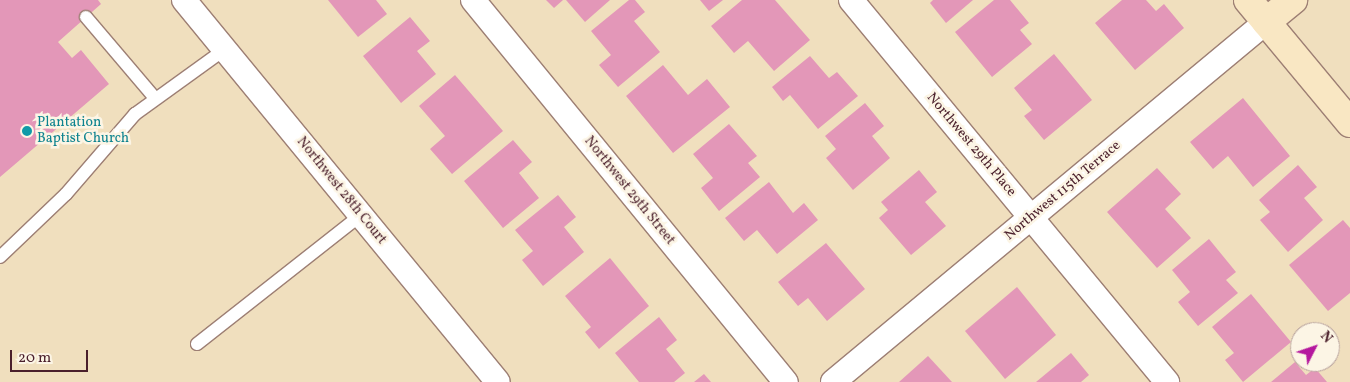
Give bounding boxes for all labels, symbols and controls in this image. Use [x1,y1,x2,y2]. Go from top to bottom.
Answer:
street label: Northwest 29th Place [923,90,1019,200]
place label: Plantation Baptist Church [37,115,129,148]
marker: Plantation Baptist Church [21,125,33,137]
street label: Northwest 29th Street [580,133,678,249]
street label: Northwest 28th Court [292,134,390,248]
street label: Northwest 115th Terrace [1001,137,1125,245]
north arrow [1290,322,1340,372]
text: N [1315,327,1336,348]
scale bar [12,340,90,372]
text: 20 m [18,348,51,369]

